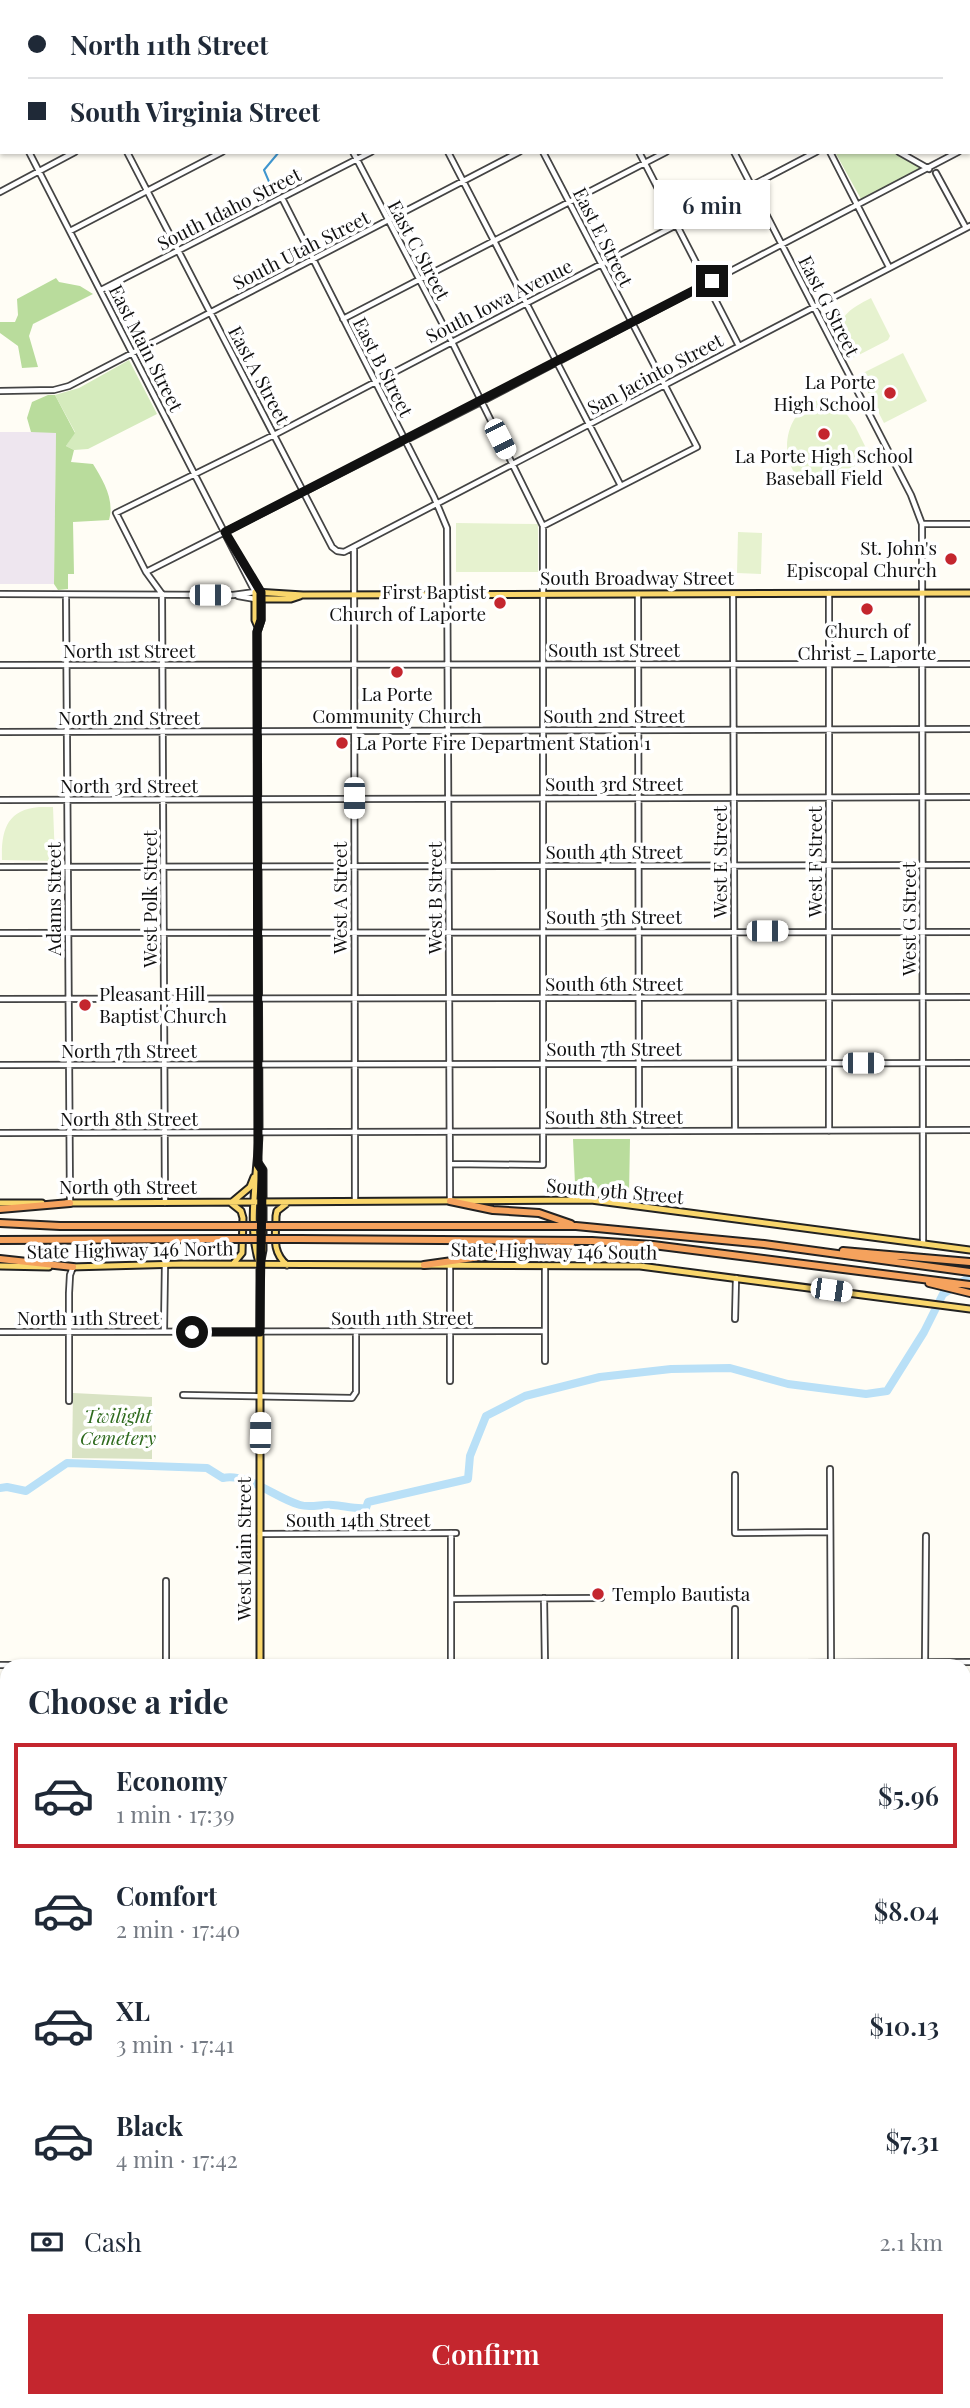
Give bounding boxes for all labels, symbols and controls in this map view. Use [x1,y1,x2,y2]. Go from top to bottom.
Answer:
text: North 11th Street [70,27,269,62]
text: South Virginia Street [70,94,320,129]
street label: South Idaho Street [152,160,305,256]
callout: 6 min [654,180,770,229]
street label: East E Street [568,183,640,291]
text: 6 min [682,189,742,220]
street label: East C Street [383,195,457,304]
street label: South Utah Street [228,203,374,295]
street label: East G Street [793,251,867,361]
street label: South Iowa Avenue [421,252,576,348]
route end [696,265,728,297]
street label: East Main Street [104,280,190,416]
street label: East B Street [348,312,420,421]
street label: East A Street [223,321,297,428]
street label: San Jacinto Street [582,326,727,420]
place label: La Porte High School [773,368,877,416]
marker: La Porte High School [882,385,898,401]
car [482,416,519,462]
marker: La Porte High School Baseball Field [816,426,832,442]
place label: La Porte High School Baseball Field [735,442,914,490]
place label: St. John's Episcopal Church [786,534,937,582]
marker: St. John's Episcopal Church [943,551,959,567]
street label: South Broadway Street [540,564,734,590]
place label: First Baptist Church of Laporte [329,578,486,626]
car [190,585,232,606]
marker: First Baptist Church of Laporte [492,595,508,611]
marker: Church of Christ - Laporte [859,601,875,617]
place label: Church of Christ - Laporte [798,617,937,665]
street label: South 1st Street [548,636,680,662]
street label: North 1st Street [63,637,195,663]
marker: La Porte Community Church [389,664,405,680]
place label: La Porte Community Church [312,680,482,728]
street label: South 2nd Street [543,702,685,728]
street label: North 2nd Street [58,704,200,730]
place label: La Porte Fire Department Station 1 [356,729,651,755]
marker: La Porte Fire Department Station 1 [334,735,350,751]
street label: South 3rd Street [545,770,683,796]
street label: North 3rd Street [60,772,198,798]
car [344,777,365,819]
street label: West E Street [706,806,732,919]
street label: West F Street [801,806,827,919]
street label: West Polk Street [136,830,162,969]
street label: South 4th Street [546,838,683,864]
street label: West B Street [421,841,447,955]
street label: Adams Street [40,842,66,957]
street label: West A Street [326,842,352,955]
street label: West G Street [895,862,921,977]
street label: South 5th Street [546,903,682,929]
car [747,921,789,942]
street label: South 6th Street [545,970,683,996]
place label: Pleasant Hill Baptist Church [99,980,227,1028]
marker: Pleasant Hill Baptist Church [77,997,93,1013]
street label: South 7th Street [546,1035,682,1061]
street label: North 7th Street [61,1037,197,1063]
car [843,1053,885,1074]
street label: South 8th Street [545,1103,683,1129]
street label: North 8th Street [60,1105,198,1131]
street label: South 9th Street [545,1171,685,1209]
street label: North 9th Street [59,1173,197,1199]
street label: State Highway 146 North [26,1234,234,1264]
street label: State Highway 146 South [450,1235,658,1265]
car [809,1277,854,1303]
street label: North 11th Street [17,1304,159,1330]
street label: South 11th Street [331,1304,473,1330]
route start [176,1316,208,1348]
park label: Twilight Cemetery [80,1402,156,1450]
car [250,1412,271,1454]
street label: West Main Street [230,1477,256,1622]
street label: South 14th Street [286,1506,430,1532]
place label: Templo Bautista [612,1580,751,1606]
marker: Templo Bautista [590,1586,606,1602]
text: Choose a ride [28,1679,229,1722]
text: Economy [116,1763,227,1798]
icon: car [32,1764,95,1827]
text: $5.96 [878,1778,939,1813]
text: 1 min · 17:39 [116,1798,235,1829]
text: Comfort [116,1878,217,1913]
icon: car [32,1879,95,1942]
text: $8.04 [874,1893,939,1928]
text: 2 min · 17:40 [116,1913,240,1944]
text: XL [116,1993,150,2028]
icon: car [32,1994,95,2057]
text: $10.13 [869,2008,939,2043]
text: 3 min · 17:41 [116,2028,234,2059]
text: Black [116,2108,183,2143]
icon: car [32,2109,95,2172]
text: $7.31 [886,2123,939,2158]
text: 4 min · 17:42 [116,2143,238,2174]
icon: cash [28,2223,66,2261]
text: Cash [84,2224,142,2259]
text: 2.1 km [880,2226,943,2257]
button: Confirm [28,2314,943,2394]

